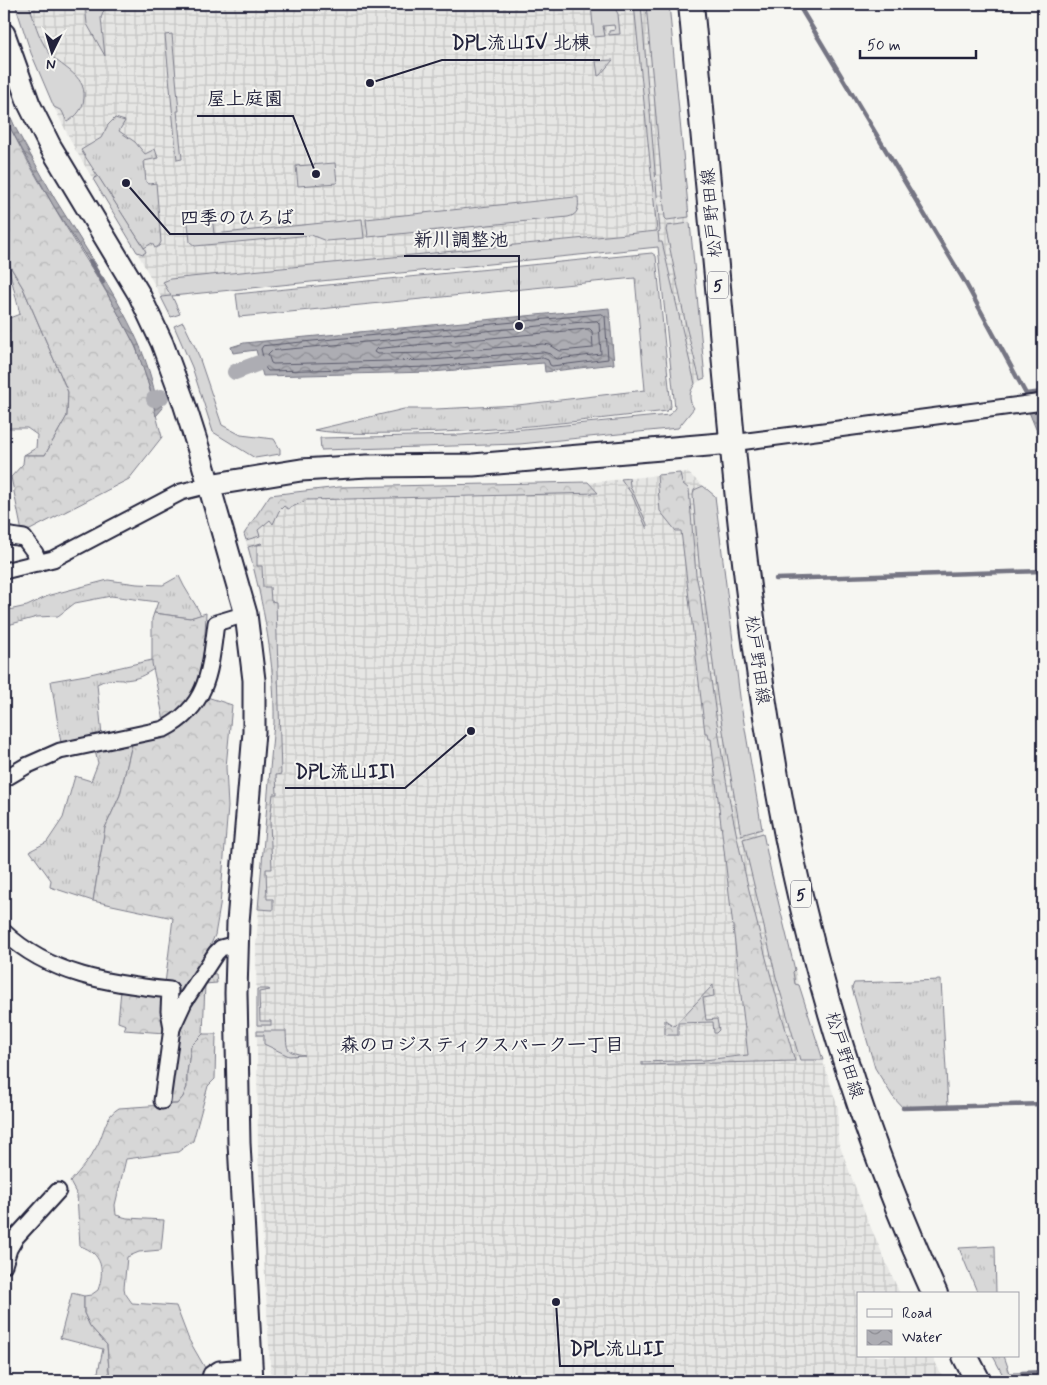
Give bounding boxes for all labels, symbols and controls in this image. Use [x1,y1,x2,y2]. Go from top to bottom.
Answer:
callout: DPL流山IV 北棟 [442,26,600,60]
north arrow [28,28,78,78]
scale bar [860,28,976,60]
text: DPL流山IV 北棟 [452,31,590,56]
text: 50 m [867,36,901,56]
text: N [46,55,56,73]
callout: 屋上庭園 [197,82,293,116]
text: 屋上庭園 [207,87,283,112]
street label: 松戸野田線 [696,167,728,259]
callout: 四季のひろば [170,200,304,234]
text: 四季のひろば [180,206,294,231]
callout: 新川調整池 [404,222,519,256]
text: 新川調整池 [413,228,509,253]
road number: 5 [708,272,728,298]
street label: 松戸野田線 [739,614,775,706]
callout: DPL流山III [285,754,405,788]
text: DPL流山III [295,760,395,785]
road number: 5 [791,881,811,908]
street label: 松戸野田線 [819,1009,869,1102]
district label: 森のロジスティクスパーク一丁目 [340,1033,624,1058]
legend [857,1292,1020,1358]
text: Road [902,1304,932,1324]
text: Water [902,1328,942,1348]
callout: DPL流山II [560,1332,674,1366]
text: DPL流山II [570,1337,664,1362]

